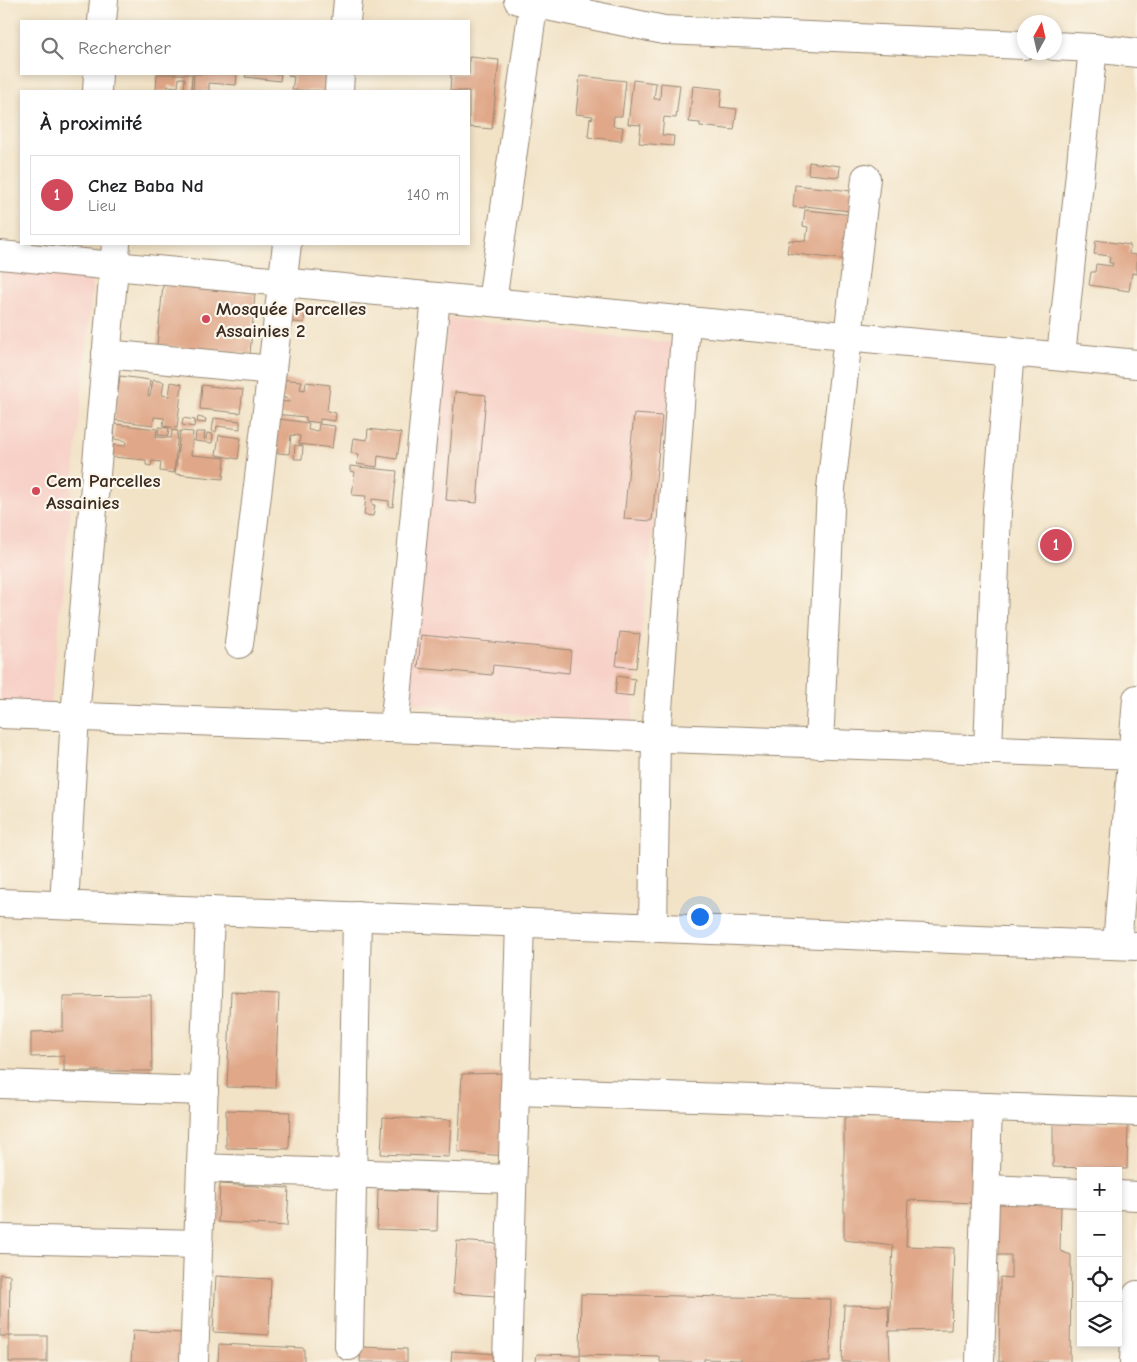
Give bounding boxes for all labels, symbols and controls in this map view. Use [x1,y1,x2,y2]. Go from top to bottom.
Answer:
north arrow [1017,15,1062,60]
search box [20,20,470,75]
icon: search [38,34,66,62]
text: Rechercher [78,37,171,59]
text: À proximité [40,111,142,135]
text: Chez Baba Nd [88,175,204,197]
text: 1 [54,186,60,204]
text: 140 m [407,186,449,204]
text: Lieu [88,197,116,215]
place label: Mosquée Parcelles Assainies 2 [216,298,366,342]
marker: Mosquée Parcelles Assainies 2 [200,313,212,325]
place label: Cem Parcelles Assainies [46,470,161,514]
marker: Cem Parcelles Assainies [30,485,42,497]
pin: 1 [1040,526,1072,564]
your location [687,904,713,930]
map controls [1077,1167,1122,1347]
button: + [1077,1167,1122,1212]
button: − [1077,1212,1122,1257]
button: locate [1077,1257,1122,1302]
button: layers [1077,1302,1122,1347]

